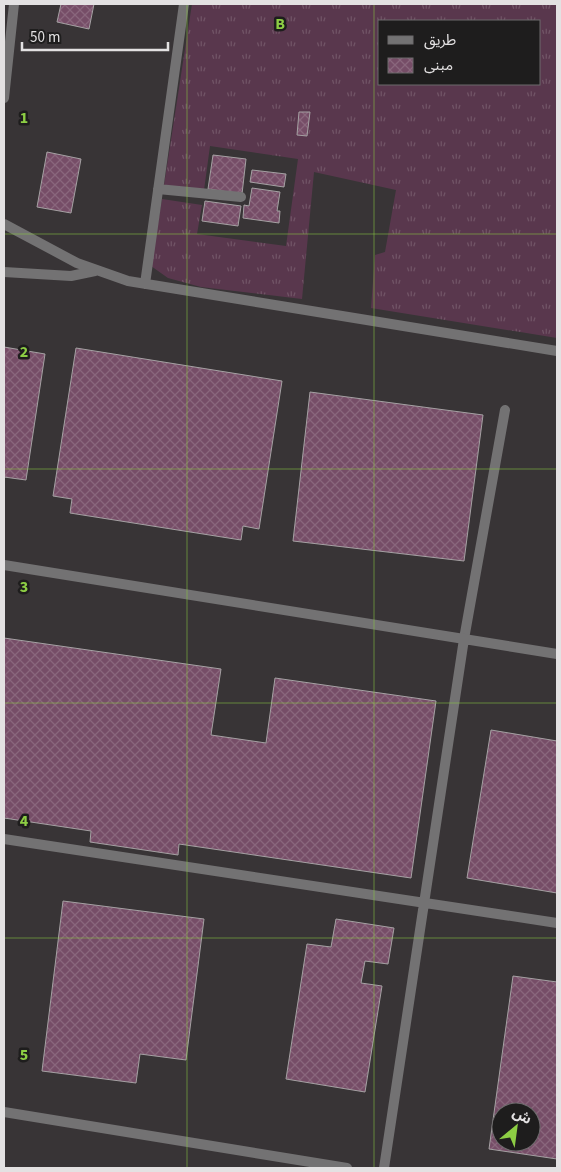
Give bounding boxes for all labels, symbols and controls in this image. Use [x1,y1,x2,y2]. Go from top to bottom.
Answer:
text: B [275,13,285,35]
scale bar [22,20,169,52]
legend [378,20,541,85]
text: 50 m [30,27,60,48]
text: طريق [424,30,456,51]
text: مبنى [424,55,453,76]
text: 1 [20,107,28,129]
text: 2 [20,341,28,363]
text: 3 [20,576,28,598]
text: 4 [20,810,29,832]
text: 5 [20,1044,28,1066]
north arrow [491,1102,541,1152]
text: ش [509,1103,535,1130]

